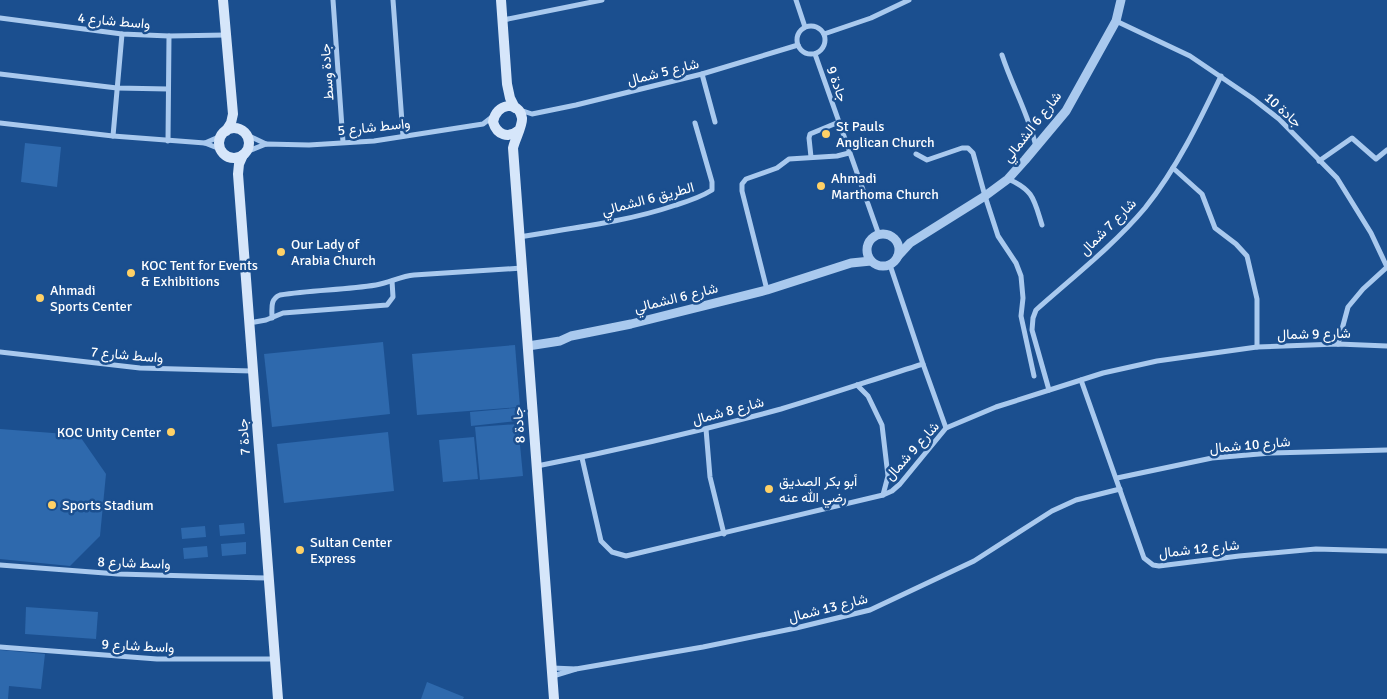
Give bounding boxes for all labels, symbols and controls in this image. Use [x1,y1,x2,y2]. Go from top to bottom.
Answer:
street label: واسط شارع 4 [77,9,151,35]
street label: جادة وسط [317,43,337,101]
street label: شارع 5 شمال [625,55,701,91]
street label: جادة 9 [823,64,851,104]
street label: شارع 6 الشمالي [999,88,1067,168]
street label: جادة 10 [1261,89,1305,131]
street label: واسط شارع 5 [337,115,411,141]
place label: St Pauls Anglican Church [836,118,935,151]
marker: St Pauls Anglican Church [820,128,832,140]
place label: Ahmadi Marthoma Church [831,170,939,203]
street label: الطريق 6 الشمالي [600,179,697,222]
marker: Ahmadi Marthoma Church [815,180,827,192]
street label: شارع 7 شمال [1076,195,1141,260]
place label: Our Lady of Arabia Church [291,236,376,269]
marker: Our Lady of Arabia Church [275,246,287,258]
place label: KOC Tent for Events & Exhibitions [141,257,258,290]
marker: KOC Tent for Events & Exhibitions [125,267,137,279]
street label: شارع 6 الشمالي [632,279,720,320]
place label: Ahmadi Sports Center [50,282,133,315]
marker: Ahmadi Sports Center [34,292,46,304]
street label: شارع 9 شمال [1277,325,1351,345]
street label: واسط شارع 7 [90,343,164,369]
street label: شارع 8 شمال [690,393,766,431]
street label: جادة 8 [509,406,529,444]
street label: جادة 7 [234,418,254,456]
street label: شارع 9 شمال [881,418,944,485]
place label: KOC Unity Center [57,424,162,441]
marker: KOC Unity Center [165,426,177,438]
street label: شارع 10 شمال [1209,433,1291,459]
place label: أبو بكر الصديق رضي الله عنه [779,473,857,509]
marker: أبو بكر الصديق رضي الله عنه [763,483,775,495]
place label: Sports Stadium [62,497,154,514]
marker: Sports Stadium [46,499,58,511]
place label: Sultan Center Express [310,534,393,567]
street label: شارع 12 شمال [1158,536,1240,564]
marker: Sultan Center Express [294,544,306,556]
street label: واسط شارع 8 [97,553,171,575]
street label: شارع 13 شمال [787,590,870,628]
street label: واسط شارع 9 [101,636,175,658]

